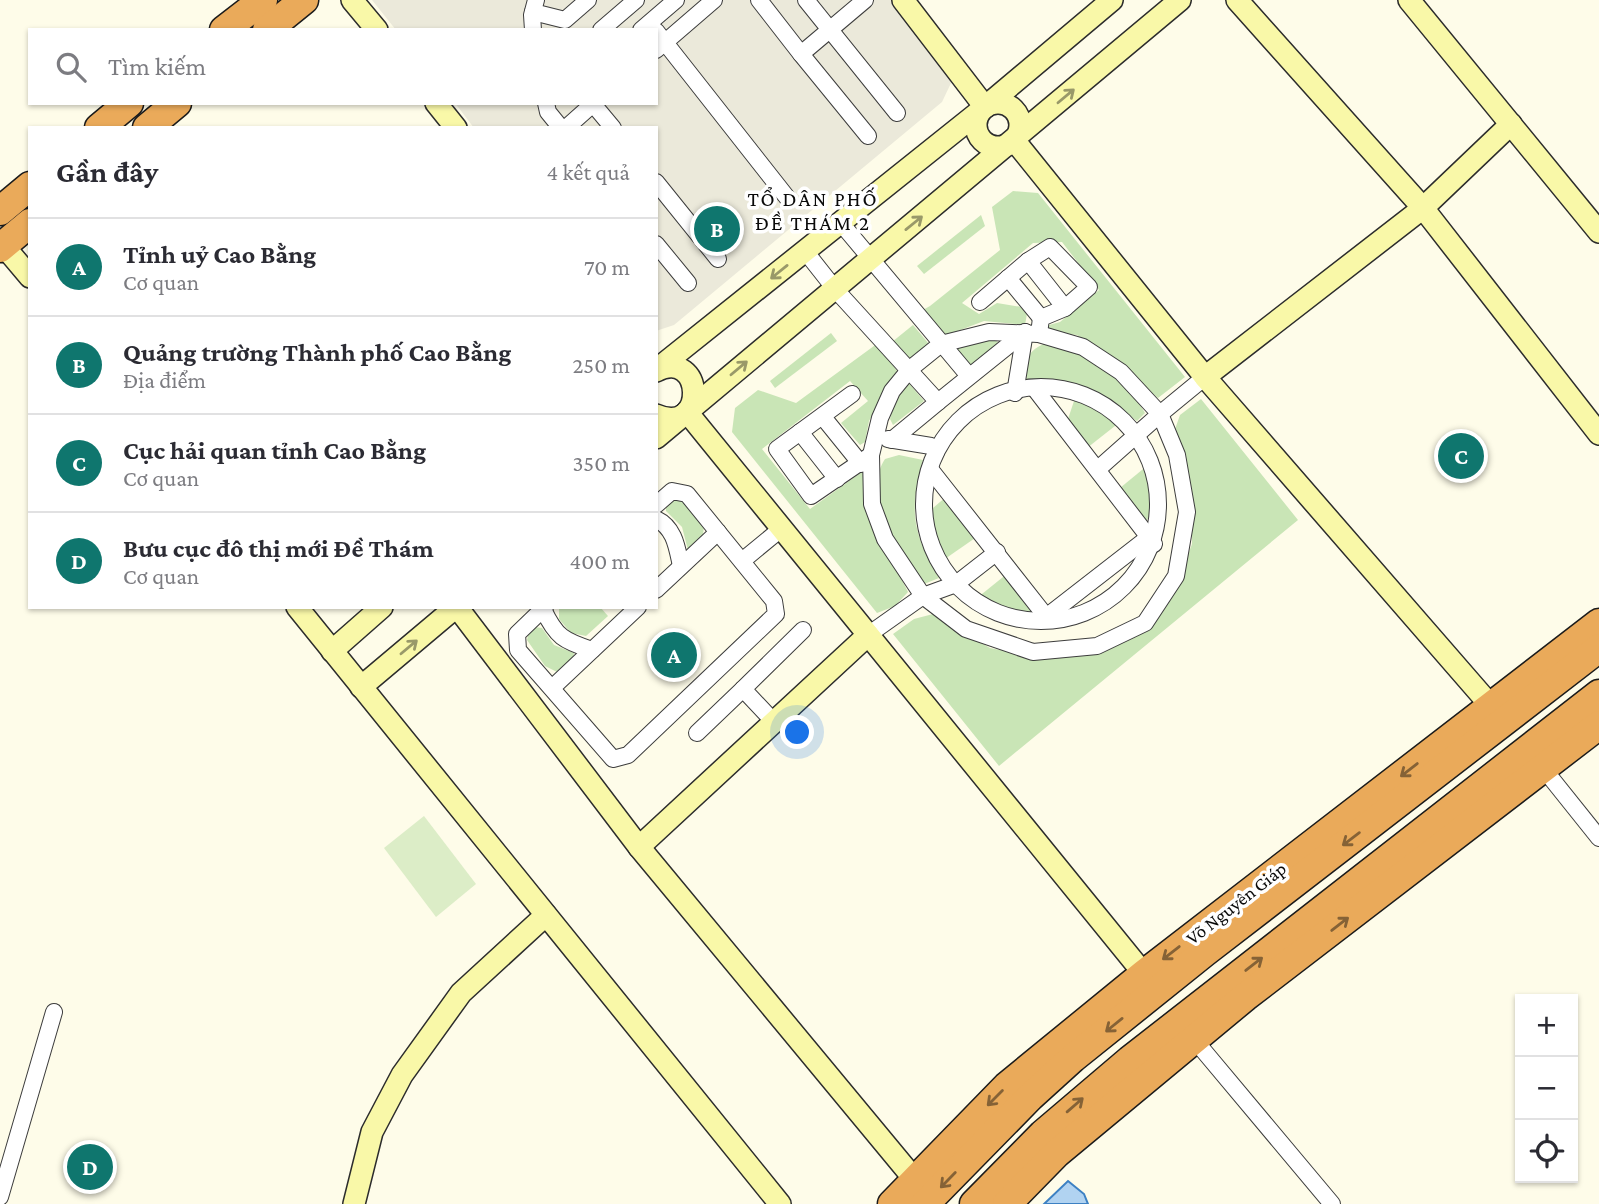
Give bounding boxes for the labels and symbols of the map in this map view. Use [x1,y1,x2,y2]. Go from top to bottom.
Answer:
one-way arrow [1057,88,1075,104]
district label: TỔ DÂN PHỐ ĐỀ THÁM 2 [747,187,879,235]
pin: B [694,203,740,255]
one-way arrow [905,215,923,231]
one-way arrow [770,264,788,280]
one-way arrow [730,360,748,376]
pin: C [1438,430,1484,482]
pin: A [651,629,697,681]
one-way arrow [399,639,417,655]
your location [780,715,814,749]
one-way arrow [1400,762,1419,777]
one-way arrow [1343,832,1361,847]
street label: Võ Nguyên Giáp [1182,857,1290,949]
one-way arrow [1330,916,1349,931]
one-way arrow [1162,946,1180,961]
one-way arrow [1244,956,1262,972]
one-way arrow [1106,1017,1124,1032]
one-way arrow [987,1089,1004,1106]
one-way arrow [1066,1097,1084,1113]
pin: D [67,1141,113,1193]
one-way arrow [940,1171,957,1188]

